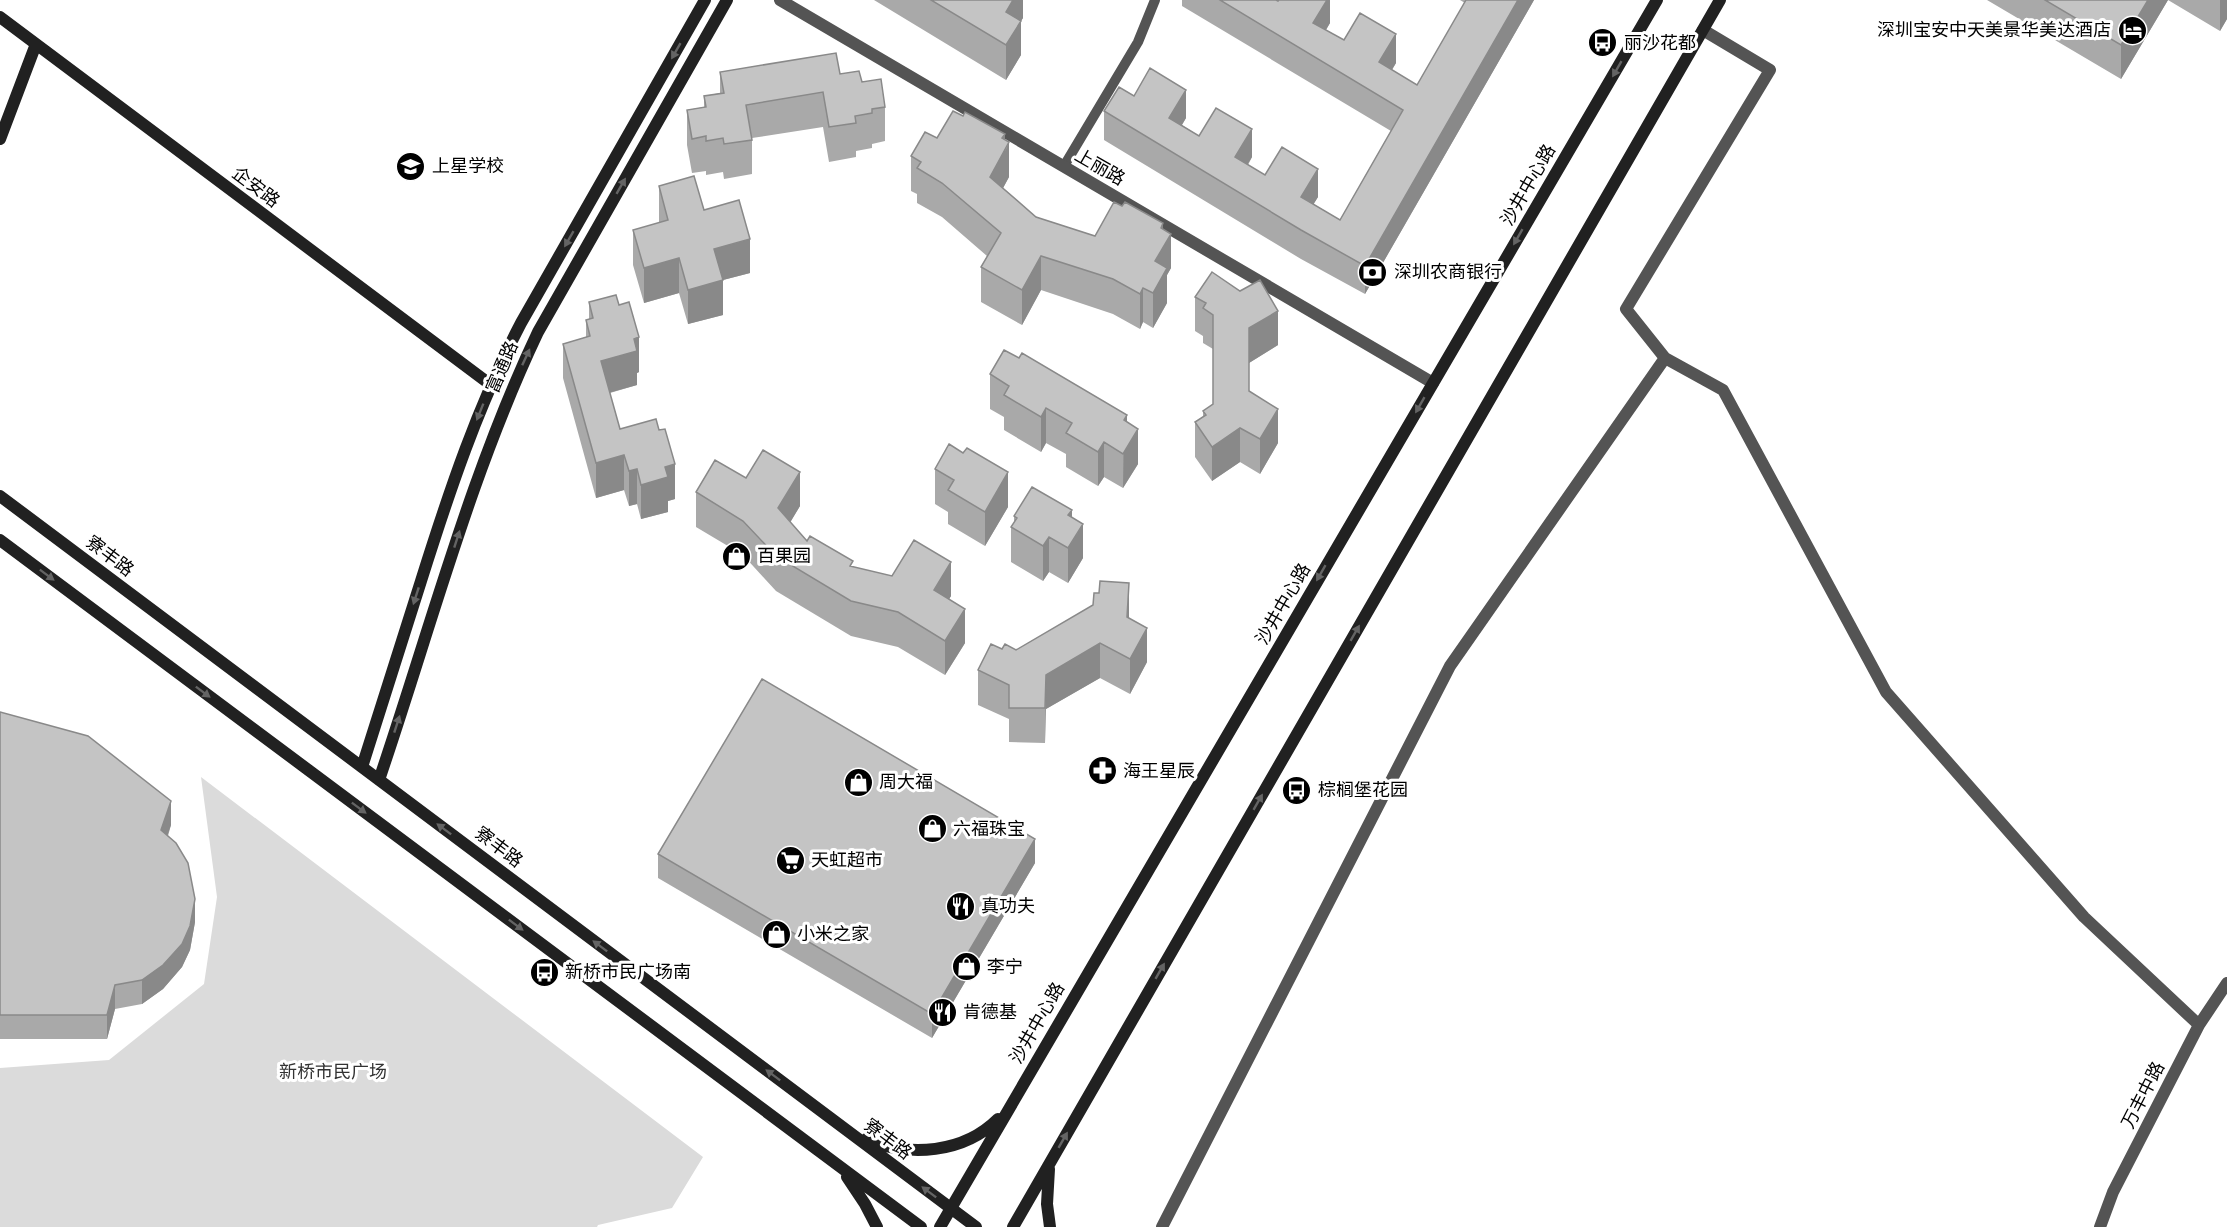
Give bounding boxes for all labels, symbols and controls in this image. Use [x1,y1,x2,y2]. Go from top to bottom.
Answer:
hotel icon: 深圳宝安中天美景华美达酒店 [2116,14,2148,46]
place label: 深圳宝安中天美景华美达酒店 [1877,18,2111,40]
bus stop icon: 丽沙花都 [1587,27,1619,59]
place label: 丽沙花都 [1624,31,1696,53]
one-way arrow [671,43,681,60]
one-way arrow [1612,61,1622,78]
street label: 沙井中心路 [1495,140,1559,229]
street label: 上丽路 [1072,143,1129,189]
school or university icon: 上星学校 [395,150,427,182]
place label: 上星学校 [432,154,504,176]
street label: 企安路 [228,161,285,211]
one-way arrow [616,177,626,194]
one-way arrow [1513,229,1524,245]
one-way arrow [564,231,574,248]
bank icon: 深圳农商银行 [1357,256,1389,288]
place label: 深圳农商银行 [1394,260,1502,282]
street label: 富通路 [480,337,522,396]
one-way arrow [521,347,531,365]
one-way arrow [1415,397,1425,414]
one-way arrow [475,403,485,421]
street label: 寮丰路 [82,530,139,580]
one-way arrow [453,530,462,548]
shop icon: 百果园 [720,540,752,572]
place label: 百果园 [757,544,811,566]
street label: 沙井中心路 [1250,559,1314,648]
one-way arrow [1316,565,1327,581]
one-way arrow [38,569,54,581]
one-way arrow [411,587,420,605]
one-way arrow [1350,624,1360,641]
one-way arrow [195,686,211,698]
one-way arrow [393,715,403,733]
pharmacy icon: 海王星辰 [1086,755,1118,787]
place label: 海王星辰 [1123,759,1195,781]
shop icon: 周大福 [842,766,874,798]
place label: 周大福 [879,770,933,792]
bus stop icon: 棕榈堡花园 [1281,774,1313,806]
place label: 棕榈堡花园 [1318,778,1408,800]
one-way arrow [1252,794,1263,810]
one-way arrow [352,802,367,814]
shop icon: 六福珠宝 [916,813,948,845]
place label: 六福珠宝 [953,817,1025,839]
street label: 寮丰路 [471,821,528,871]
one-way arrow [437,823,453,835]
supermarket icon: 天虹超市 [774,844,806,876]
place label: 天虹超市 [811,848,883,870]
restaurant icon: 真功夫 [944,890,976,922]
place label: 真功夫 [981,894,1035,916]
shop icon: 小米之家 [760,918,792,950]
one-way arrow [507,919,523,931]
place label: 小米之家 [797,922,869,944]
one-way arrow [593,940,608,952]
shop icon: 李宁 [950,951,982,983]
place label: 李宁 [987,955,1023,977]
bus stop icon: 新桥市民广场南 [528,956,560,988]
place label: 新桥市民广场南 [565,960,691,982]
one-way arrow [1155,962,1165,979]
street label: 沙井中心路 [1004,978,1068,1067]
restaurant icon: 肯德基 [926,996,958,1028]
place label: 肯德基 [963,1000,1017,1022]
street label: 万丰中路 [2116,1057,2168,1132]
park label: 新桥市民广场 [279,1060,387,1082]
one-way arrow [766,1069,782,1081]
street label: 寮丰路 [860,1113,917,1163]
one-way arrow [1057,1132,1068,1148]
one-way arrow [922,1186,938,1198]

